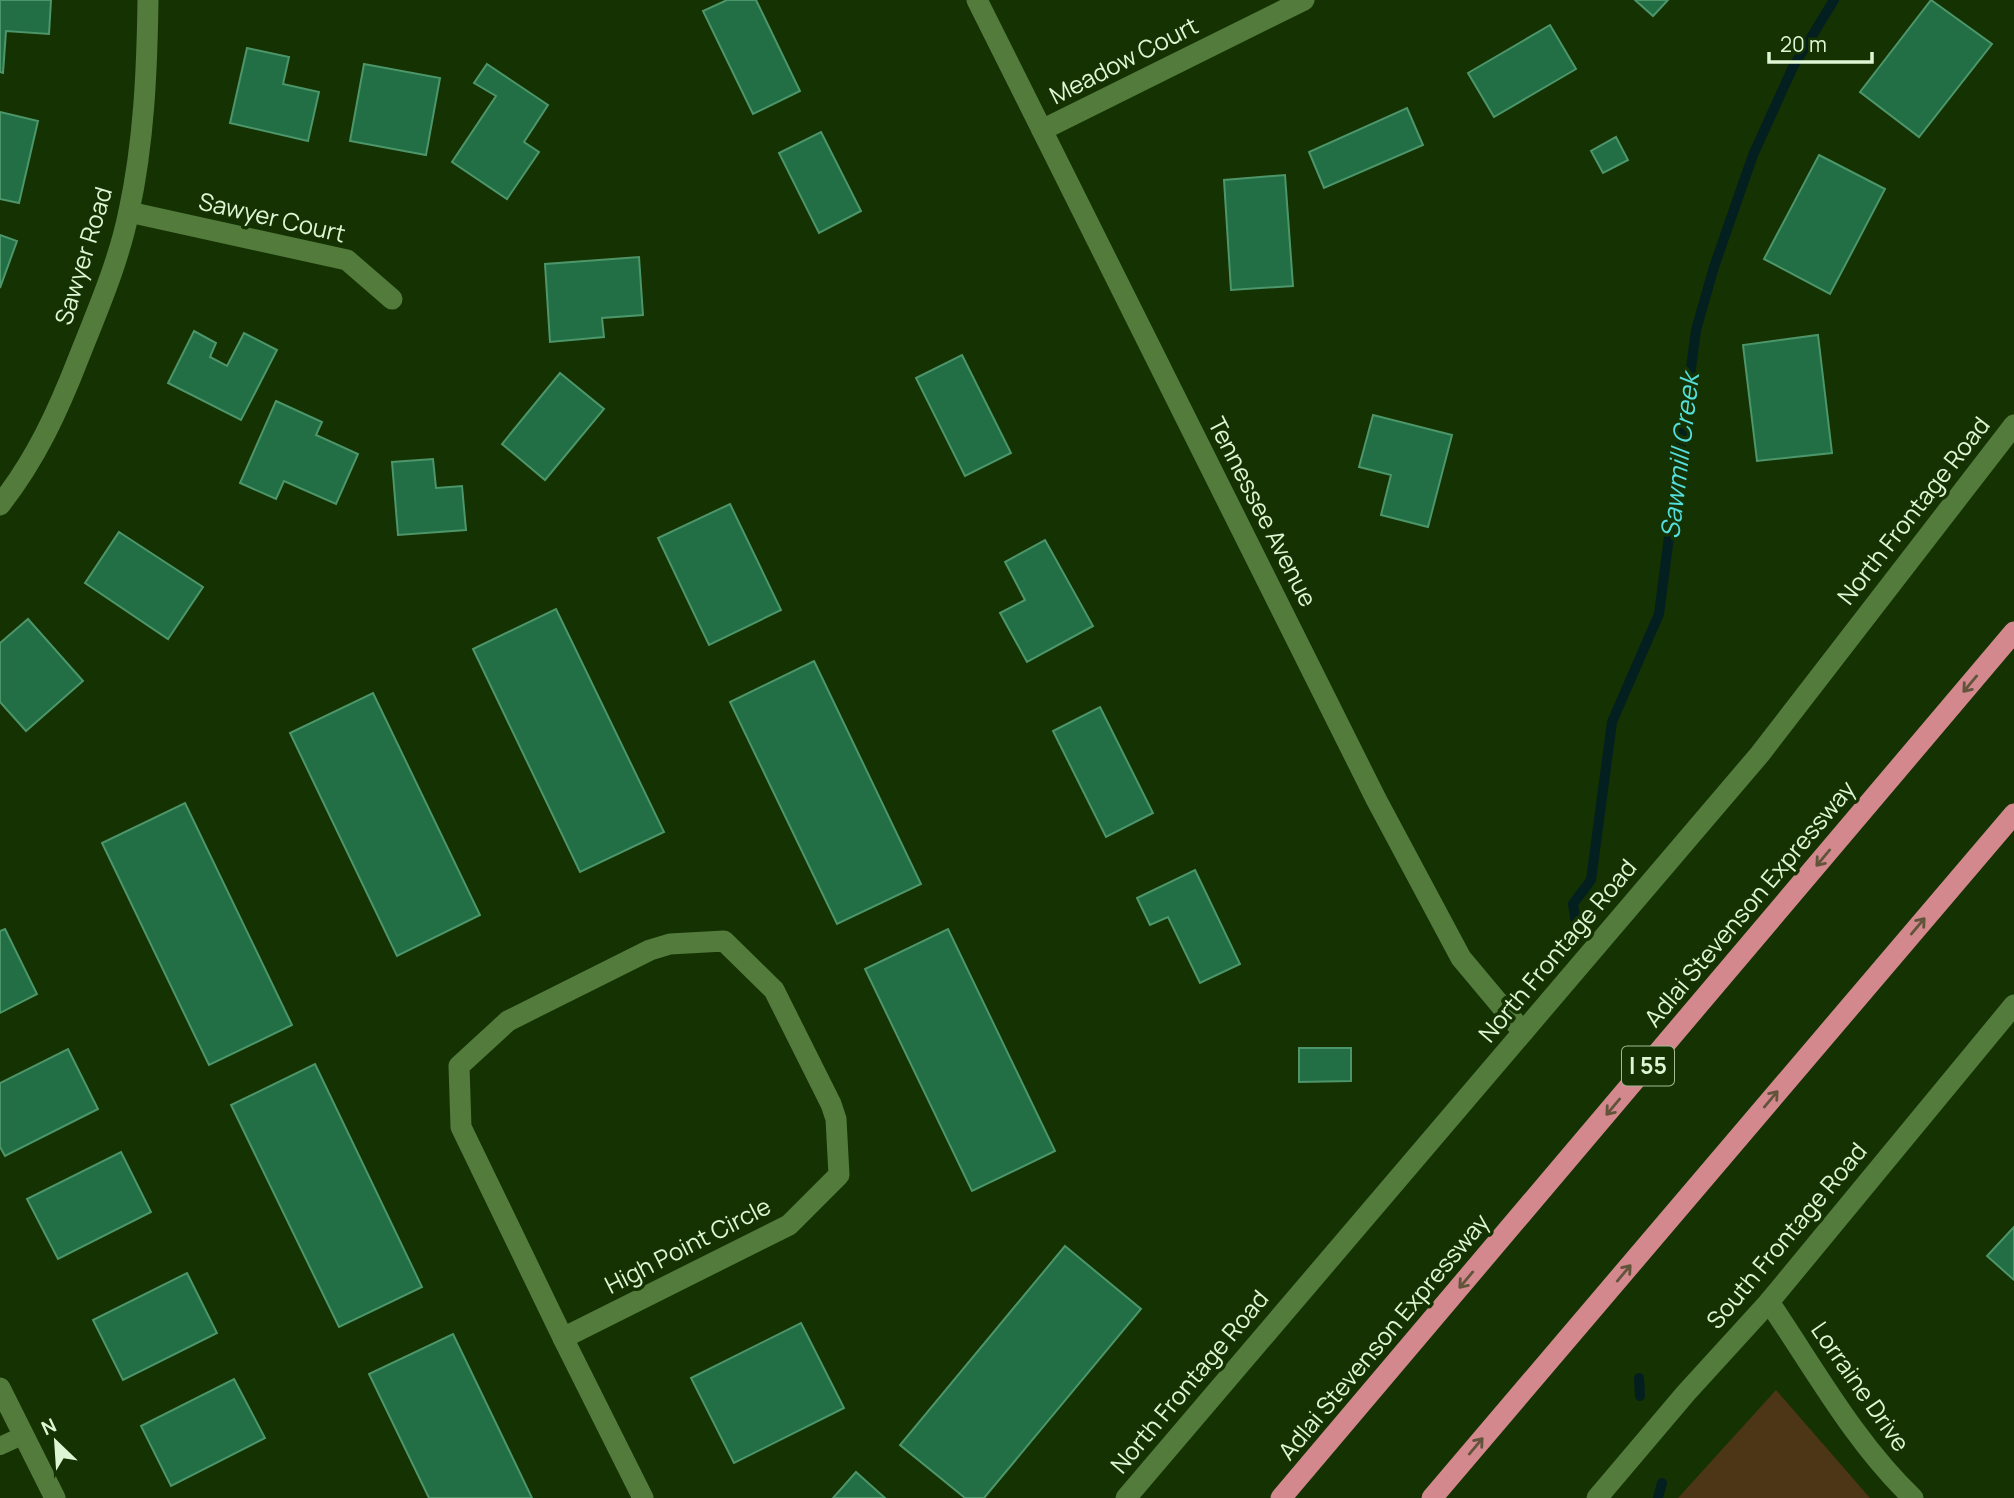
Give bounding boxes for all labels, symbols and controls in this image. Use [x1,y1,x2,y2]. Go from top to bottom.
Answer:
street label: Meadow Court [1044,8,1203,111]
scale bar [1769,21,1872,65]
text: 20 m [1780,30,1827,58]
street label: Sawyer Road [46,183,119,329]
street label: Sawyer Court [196,184,349,249]
water label: Sawmill Creek [1651,367,1708,541]
street label: North Frontage Road [1829,409,1997,611]
street label: Tennessee Avenue [1201,411,1325,612]
one-way arrow [1962,675,1978,693]
street label: Adlai Stevenson Expressway [1636,773,1862,1033]
one-way arrow [1815,849,1831,867]
street label: North Frontage Road [1470,851,1643,1049]
one-way arrow [1910,917,1926,935]
road number: I 55 [1622,1046,1674,1086]
one-way arrow [1763,1091,1779,1109]
one-way arrow [1606,1097,1621,1115]
street label: South Frontage Road [1698,1135,1874,1335]
street label: High Point Circle [599,1189,776,1301]
street label: Adlai Stevenson Expressway [1270,1206,1496,1466]
one-way arrow [1616,1264,1632,1282]
one-way arrow [1458,1271,1474,1289]
street label: North Frontage Road [1102,1282,1275,1480]
street label: Lorraine Drive [1804,1315,1918,1458]
north arrow [21,1407,91,1477]
text: N [37,1412,60,1441]
one-way arrow [1468,1437,1484,1455]

